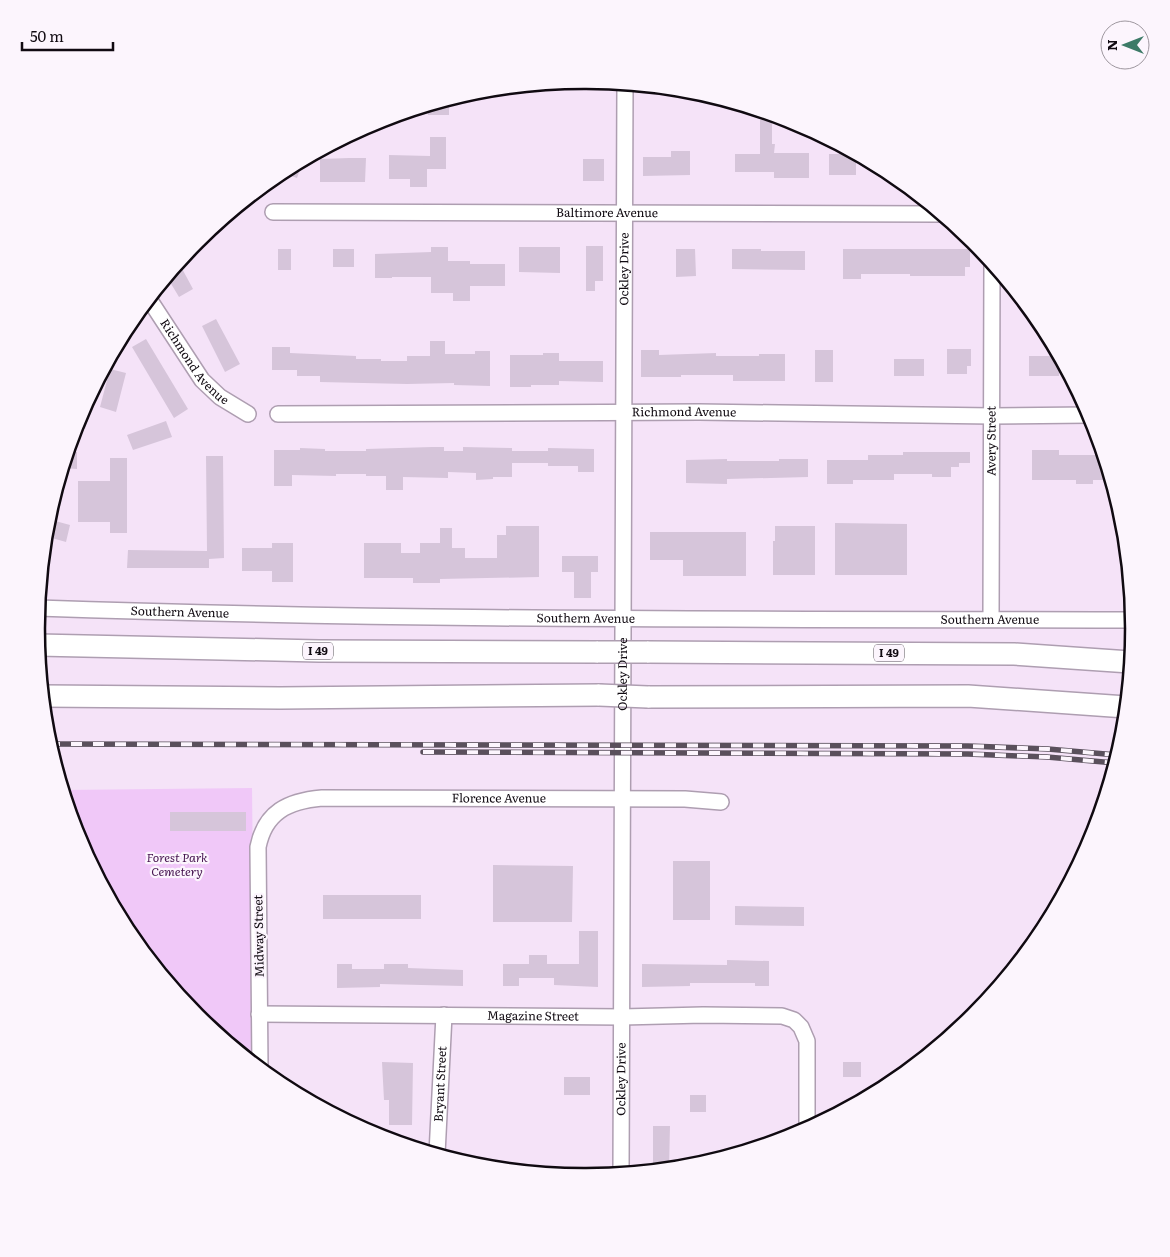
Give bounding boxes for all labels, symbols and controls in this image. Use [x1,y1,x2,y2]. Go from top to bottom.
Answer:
scale bar [22,20,114,52]
north arrow [1100,20,1150,70]
text: 50 m [30,24,64,47]
text: N [1101,39,1121,51]
street label: Baltimore Avenue [556,203,658,221]
street label: Ockley Drive [614,232,632,306]
street label: Richmond Avenue [156,315,233,408]
street label: Richmond Avenue [632,402,737,421]
street label: Avery Street [981,406,1000,476]
street label: Southern Avenue [130,601,229,622]
street label: Southern Avenue [537,608,635,627]
street label: Southern Avenue [941,610,1039,628]
street label: Ockley Drive [613,637,631,711]
road number: I 49 [303,642,333,659]
road number: I 49 [874,644,904,661]
street label: Florence Avenue [452,788,546,807]
park label: Forest Park Cemetery [146,848,208,880]
street label: Midway Street [248,894,268,978]
street label: Magazine Street [487,1006,579,1025]
street label: Ockley Drive [611,1042,629,1116]
street label: Bryant Street [429,1046,450,1122]

